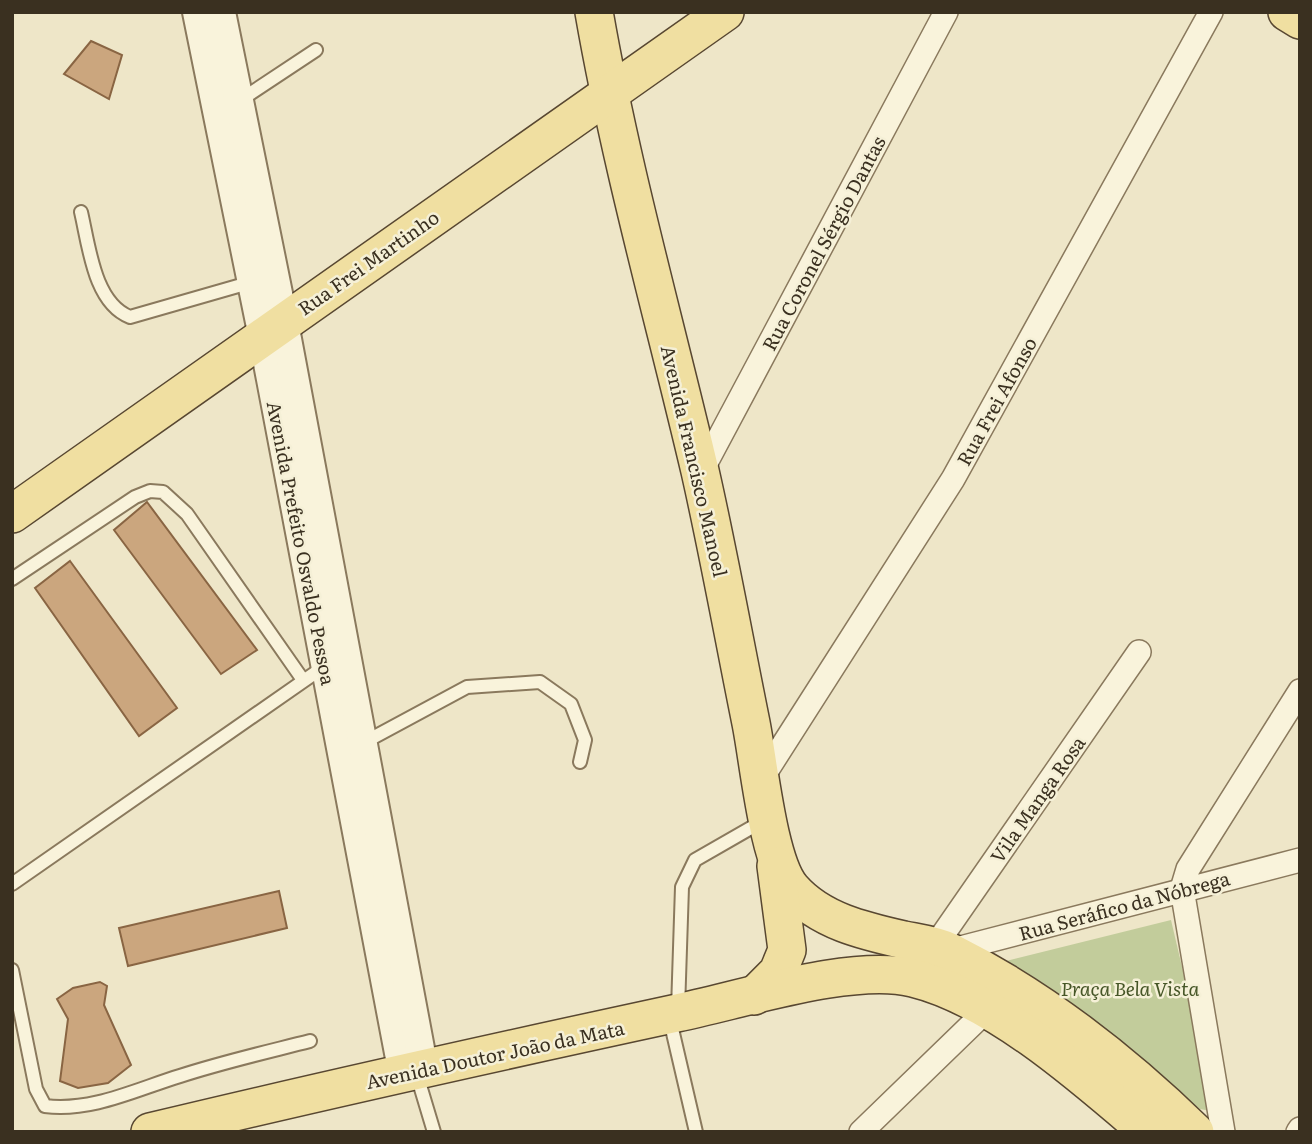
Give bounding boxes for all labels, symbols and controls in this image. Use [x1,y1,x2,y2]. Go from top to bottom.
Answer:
street label: Rua Coronel Sérgio Dantas [754,130,892,355]
street label: Rua Frei Martinho [292,203,444,321]
street label: Rua Frei Afonso [949,332,1043,470]
street label: Avenida Francisco Manoel [655,342,735,580]
street label: Avenida Prefeito Osvaldo Pessoa [261,399,343,688]
street label: Vila Manga Rosa [983,729,1092,868]
street label: Rua Seráfico da Nóbrega [1015,863,1233,947]
park label: Praça Bela Vista [1061,974,1199,1002]
street label: Avenida Doutor João da Mata [363,1013,627,1095]

